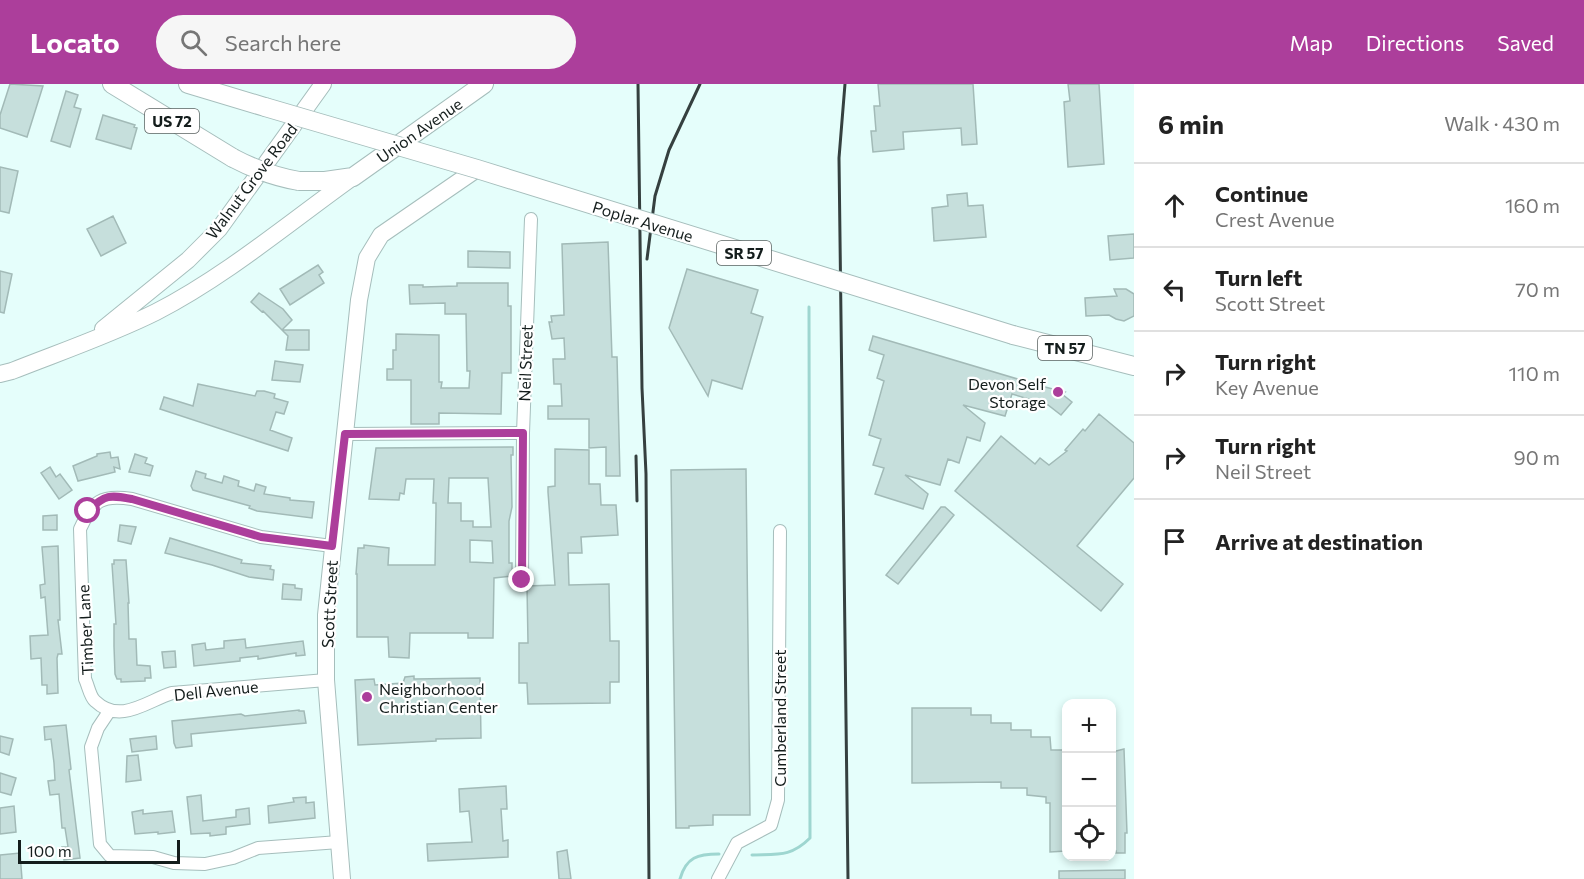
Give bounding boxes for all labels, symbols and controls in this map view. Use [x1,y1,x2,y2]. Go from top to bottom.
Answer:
search box [156,15,576,69]
text: Locato [30,25,120,59]
icon: search [177,26,210,59]
text: Search here [225,29,341,56]
text: Map [1290,30,1333,55]
text: Directions [1366,30,1464,55]
text: Saved [1497,30,1554,55]
street label: Union Avenue [373,94,465,166]
text: 6 min [1158,108,1224,139]
road number: US 72 [145,109,199,133]
text: Walk · 430 m [1444,111,1560,135]
street label: Walnut Grove Road [201,120,301,242]
text: Continue [1215,180,1308,207]
icon: ahead [1158,189,1191,222]
text: 160 m [1505,193,1560,217]
street label: Poplar Avenue [590,197,696,245]
text: Crest Avenue [1215,207,1335,231]
road number: SR 57 [717,241,771,265]
text: Turn left [1215,264,1302,291]
icon: left [1158,273,1191,306]
text: 70 m [1515,277,1560,301]
text: Scott Street [1215,291,1325,315]
street label: Neil Street [514,324,536,402]
road number: TN 57 [1038,336,1092,360]
text: Turn right [1215,348,1316,375]
icon: right [1158,357,1191,390]
text: 110 m [1509,361,1560,385]
place label: Devon Self Storage [968,374,1047,411]
text: Key Avenue [1215,375,1319,399]
marker: Devon Self Storage [1051,385,1065,399]
text: Turn right [1215,432,1316,459]
icon: right [1158,441,1191,474]
text: 90 m [1514,445,1560,469]
text: Neil Street [1215,459,1311,483]
route start [74,497,100,523]
icon: arrive [1158,525,1191,558]
text: Arrive at destination [1215,528,1423,555]
street label: Scott Street [317,559,341,649]
route end [508,566,534,592]
street label: Timber Lane [73,584,97,676]
street label: Cumberland Street [770,649,789,787]
street label: Dell Avenue [173,676,259,704]
place label: Neighborhood Christian Center [379,679,499,716]
marker: Neighborhood Christian Center [360,690,374,704]
map controls [1062,699,1116,861]
button: + [1062,699,1116,753]
button: − [1062,753,1116,807]
button: locate [1062,807,1116,861]
scale bar [18,837,180,864]
text: 100 m [27,841,72,860]

